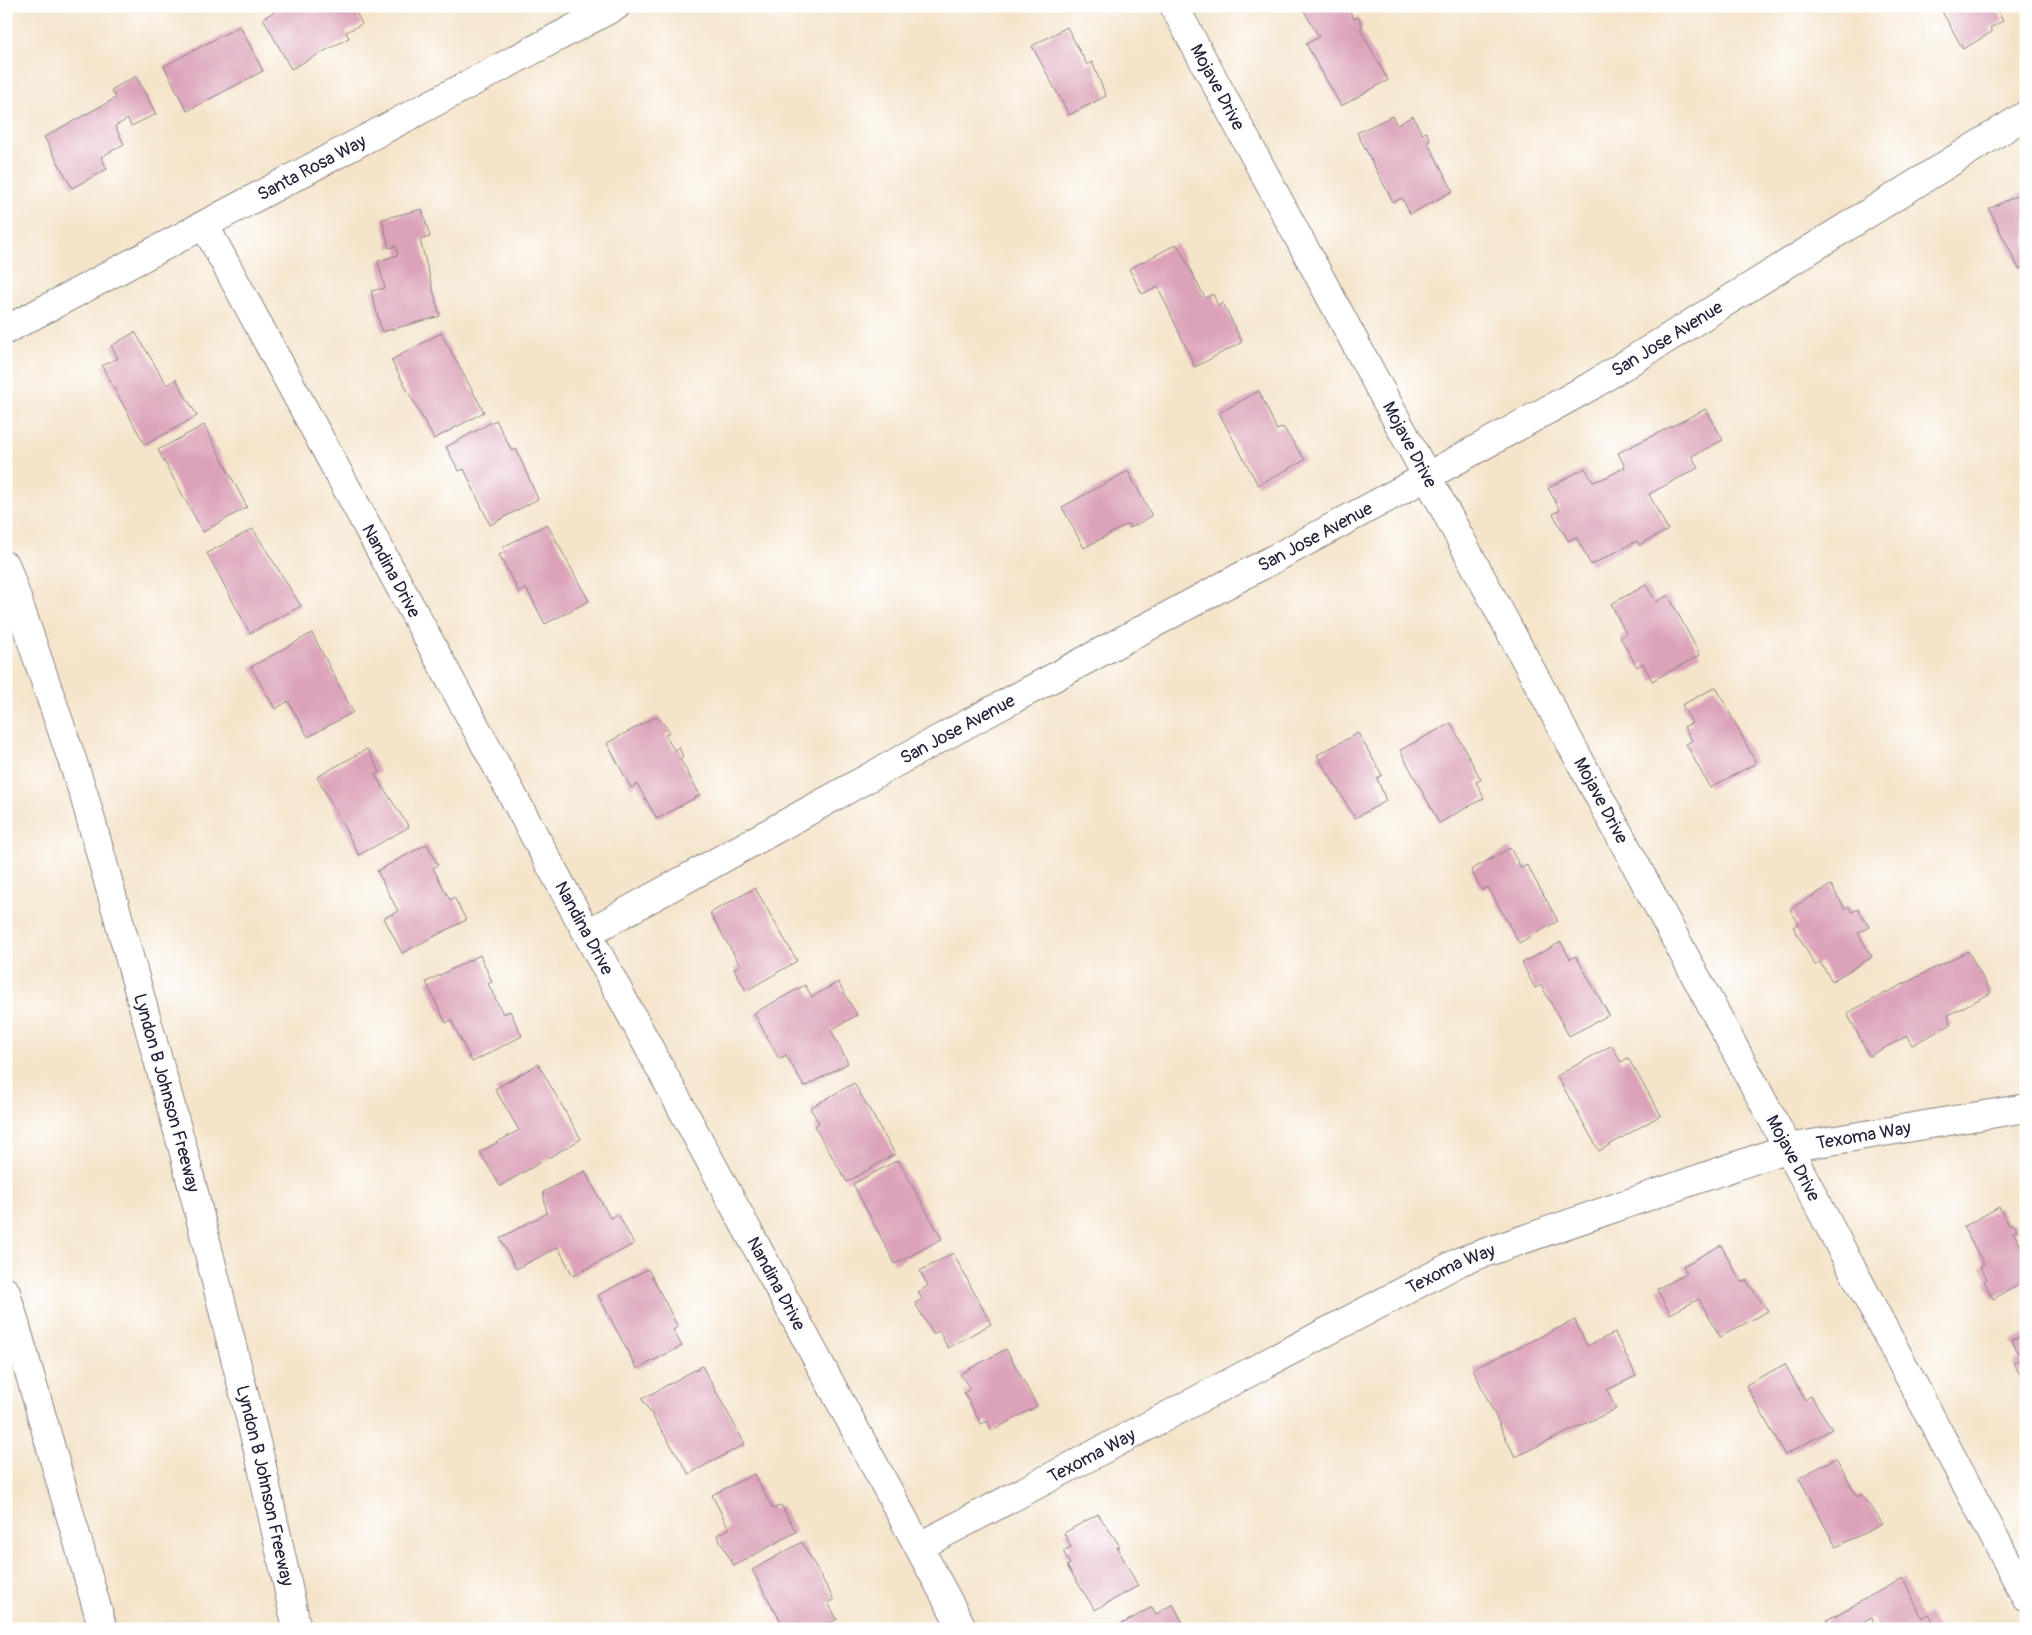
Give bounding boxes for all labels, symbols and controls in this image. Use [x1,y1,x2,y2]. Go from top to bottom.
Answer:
street label: Mojave Drive [1185,40,1250,134]
street label: Santa Rosa Way [254,130,370,206]
street label: San Jose Avenue [1607,296,1727,382]
street label: Mojave Drive [1377,398,1442,492]
street label: San Jose Avenue [1254,497,1377,577]
street label: Nandina Drive [356,520,426,622]
street label: San Jose Avenue [896,689,1019,770]
street label: Mojave Drive [1568,754,1633,848]
street label: Nandina Drive [549,878,619,979]
street label: Lyndon B Johnson Freeway [128,991,204,1195]
street label: Mojave Drive [1760,1111,1825,1206]
street label: Texoma Way [1815,1116,1913,1155]
street label: Nandina Drive [741,1233,811,1335]
street label: Texoma Way [1403,1239,1499,1300]
street label: Lyndon B Johnson Freeway [230,1383,298,1589]
street label: Texoma Way [1044,1423,1140,1488]

